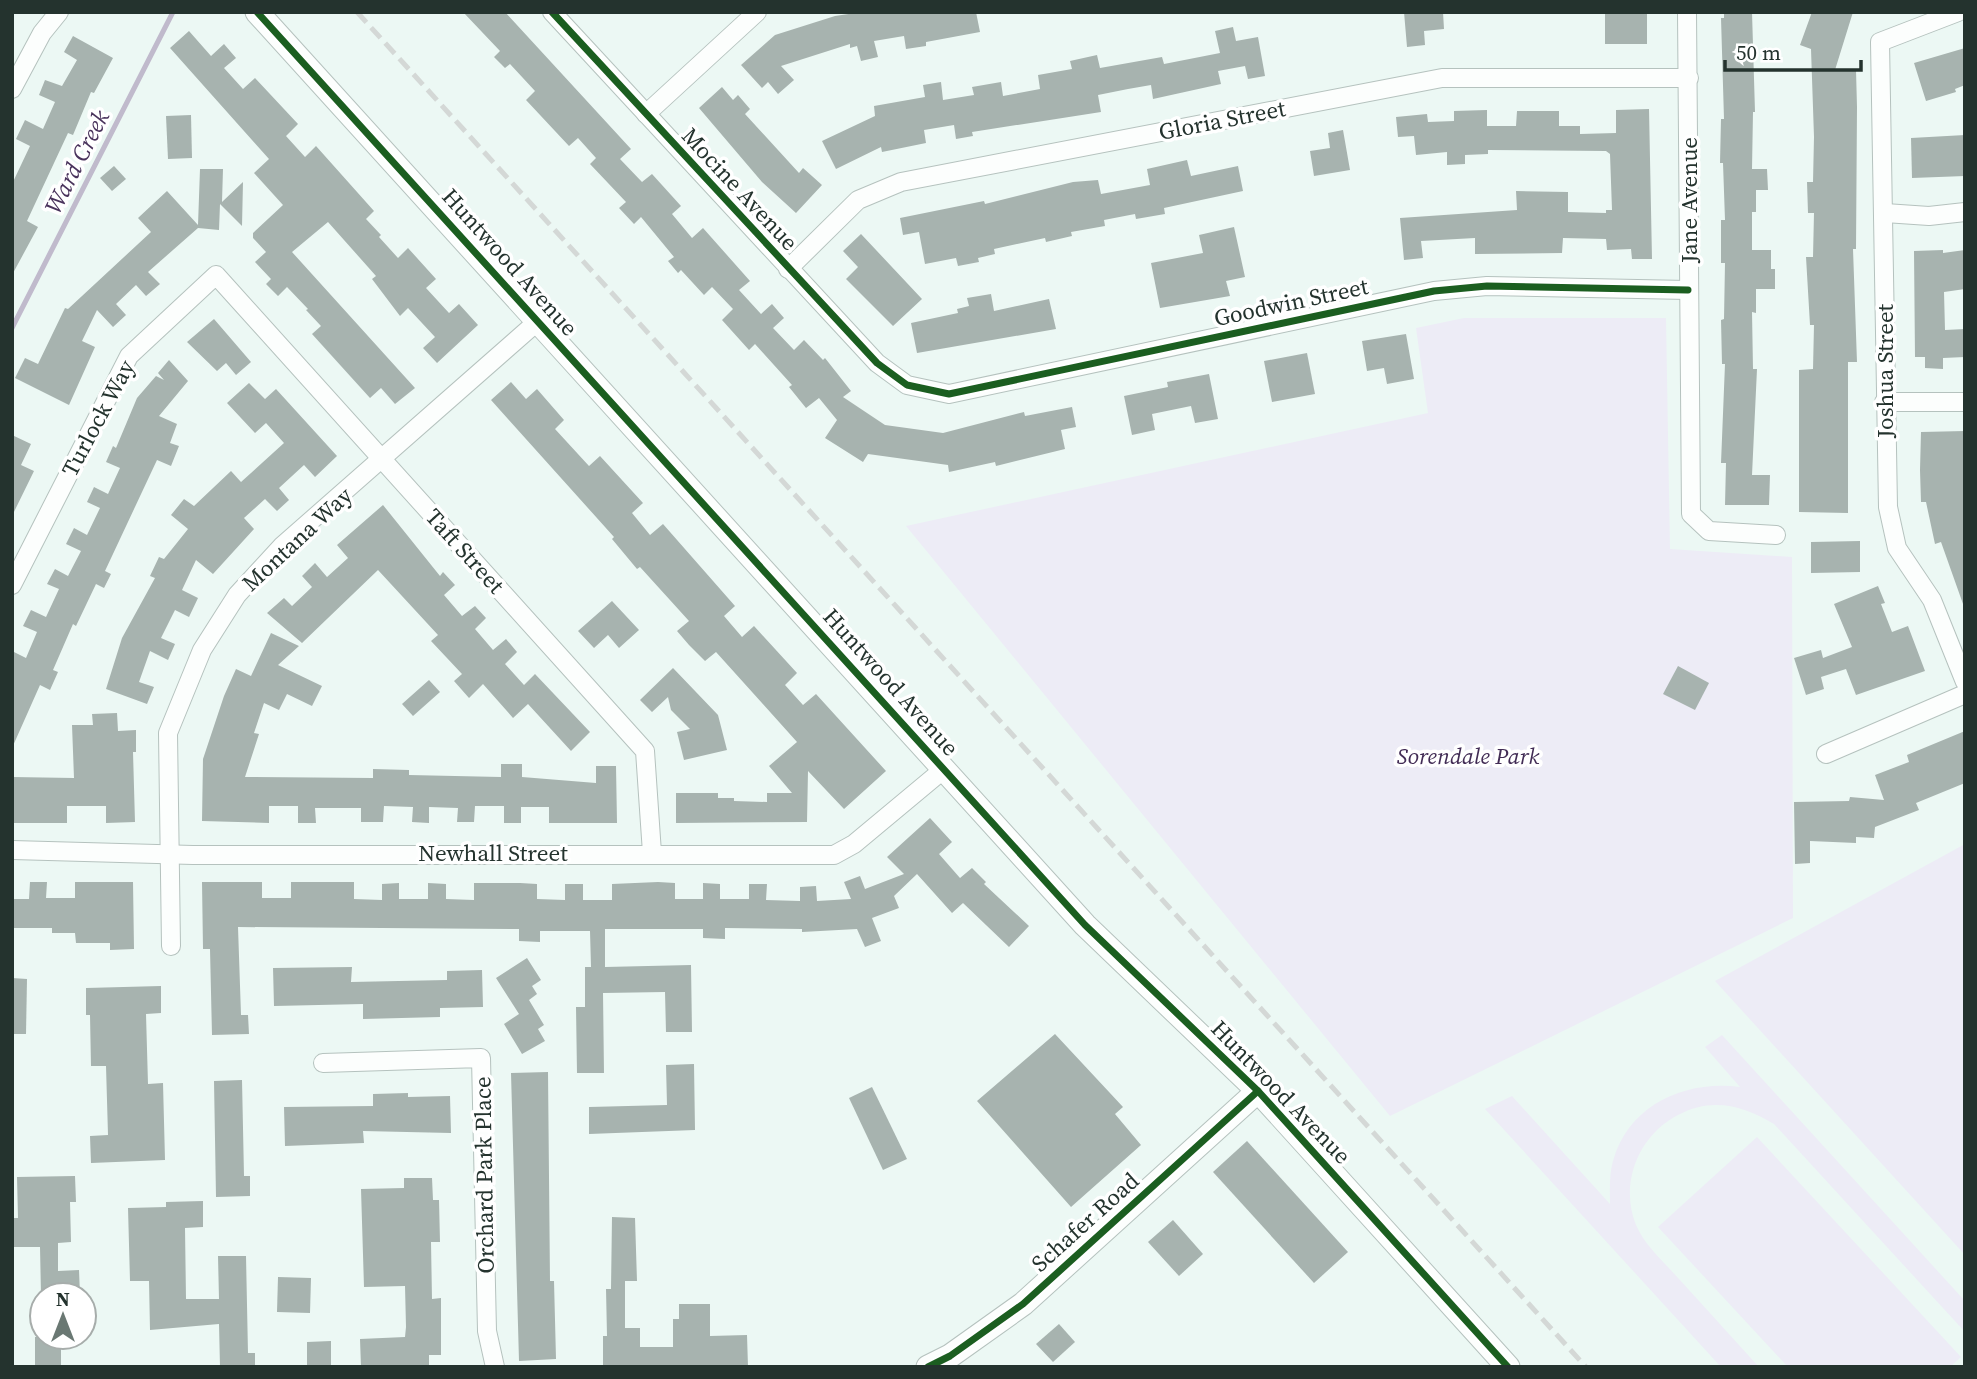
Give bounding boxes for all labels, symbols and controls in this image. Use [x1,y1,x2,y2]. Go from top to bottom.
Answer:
scale bar [1725,28,1862,72]
text: 50 m [1736,38,1781,67]
street label: Gloria Street [1156,92,1289,148]
water label: Ward Creek [36,103,117,219]
street label: Mocine Avenue [675,120,805,258]
street label: Jane Avenue [1673,137,1705,264]
street label: Huntwood Avenue [435,181,585,343]
street label: Goodwin Street [1211,270,1372,334]
street label: Joshua Street [1869,303,1901,439]
street label: Turlock Way [54,354,142,482]
street label: Montana Way [235,479,359,598]
street label: Taft Street [418,502,512,601]
street label: Huntwood Avenue [816,601,966,763]
park label: Sorendale Park [1397,740,1539,772]
street label: Newhall Street [418,837,568,869]
street label: Huntwood Avenue [1204,1013,1358,1171]
street label: Orchard Park Place [466,1076,502,1274]
street label: Schafer Road [1024,1165,1146,1279]
north arrow [28,1281,98,1351]
text: N [56,1286,70,1312]

